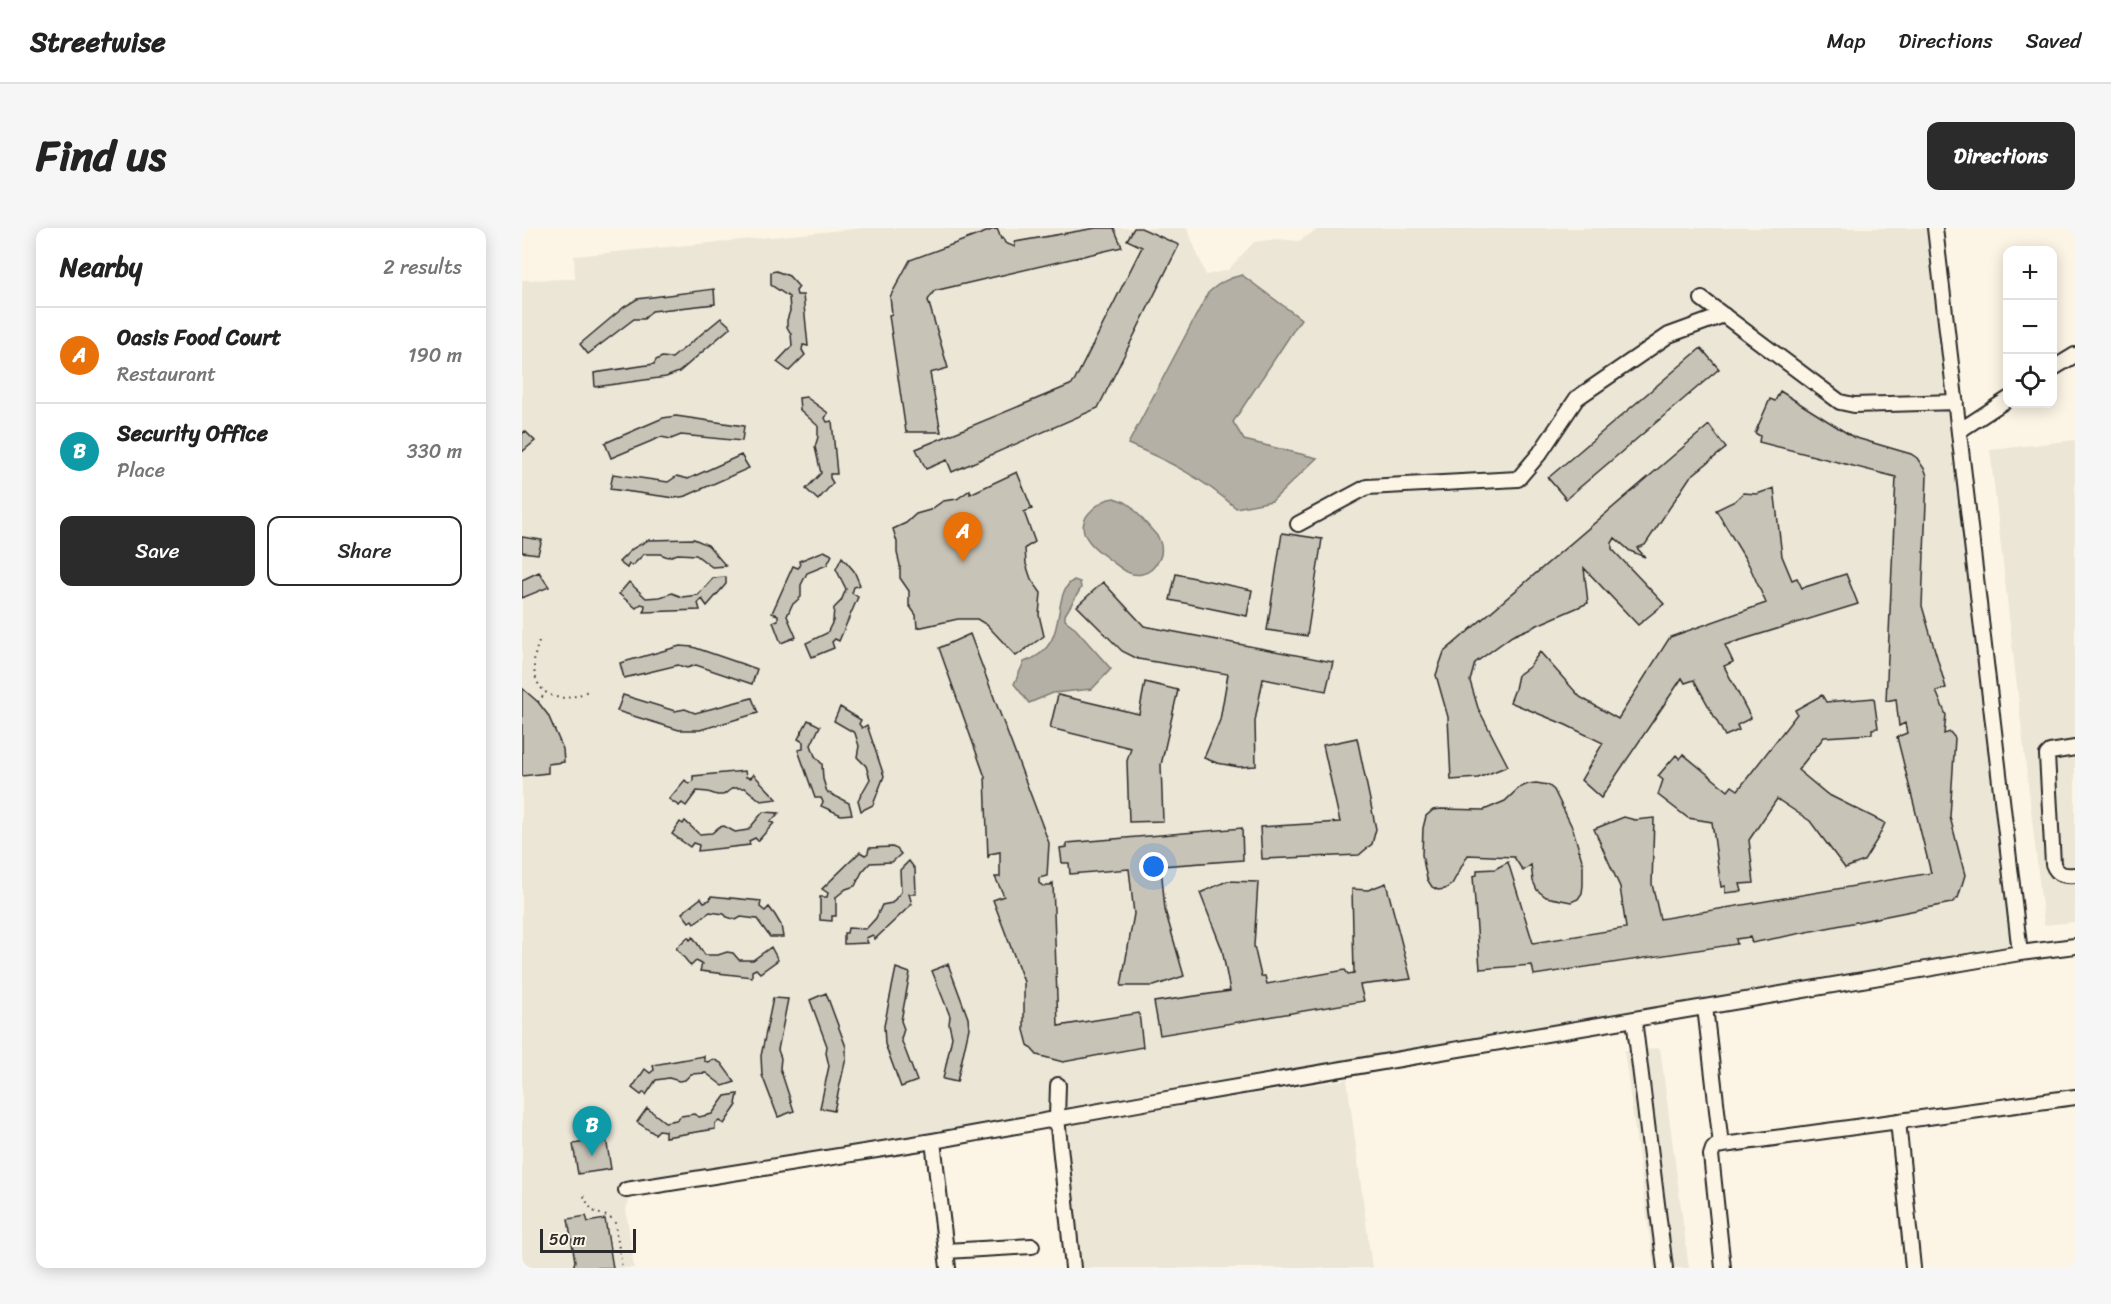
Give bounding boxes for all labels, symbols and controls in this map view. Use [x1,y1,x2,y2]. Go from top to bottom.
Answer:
text: Streetwise [30,17,166,66]
text: Map [1827,22,1865,60]
text: Directions [1898,22,1993,60]
text: Saved [2026,22,2081,60]
text: Find us [36,119,166,193]
button: Directions [1927,122,2075,190]
text: Nearby [60,244,142,290]
map controls [2003,246,2057,408]
button: + [2003,246,2057,300]
text: 2 results [383,250,462,285]
button: − [2003,300,2057,354]
text: Oasis Food Court [117,318,281,357]
text: A [73,338,86,373]
text: 190 m [408,338,462,373]
button: locate [2003,354,2057,408]
text: Restaurant [117,357,216,392]
text: Security Office [117,414,268,453]
text: B [73,434,86,469]
text: 330 m [407,434,462,469]
text: Place [117,453,165,488]
pin: A [944,512,982,562]
button: Save [60,516,255,586]
button: Share [267,516,462,586]
your location [1139,852,1168,881]
pin: B [572,1106,612,1156]
text: 50 m [549,1225,585,1254]
scale bar [540,1226,636,1254]

